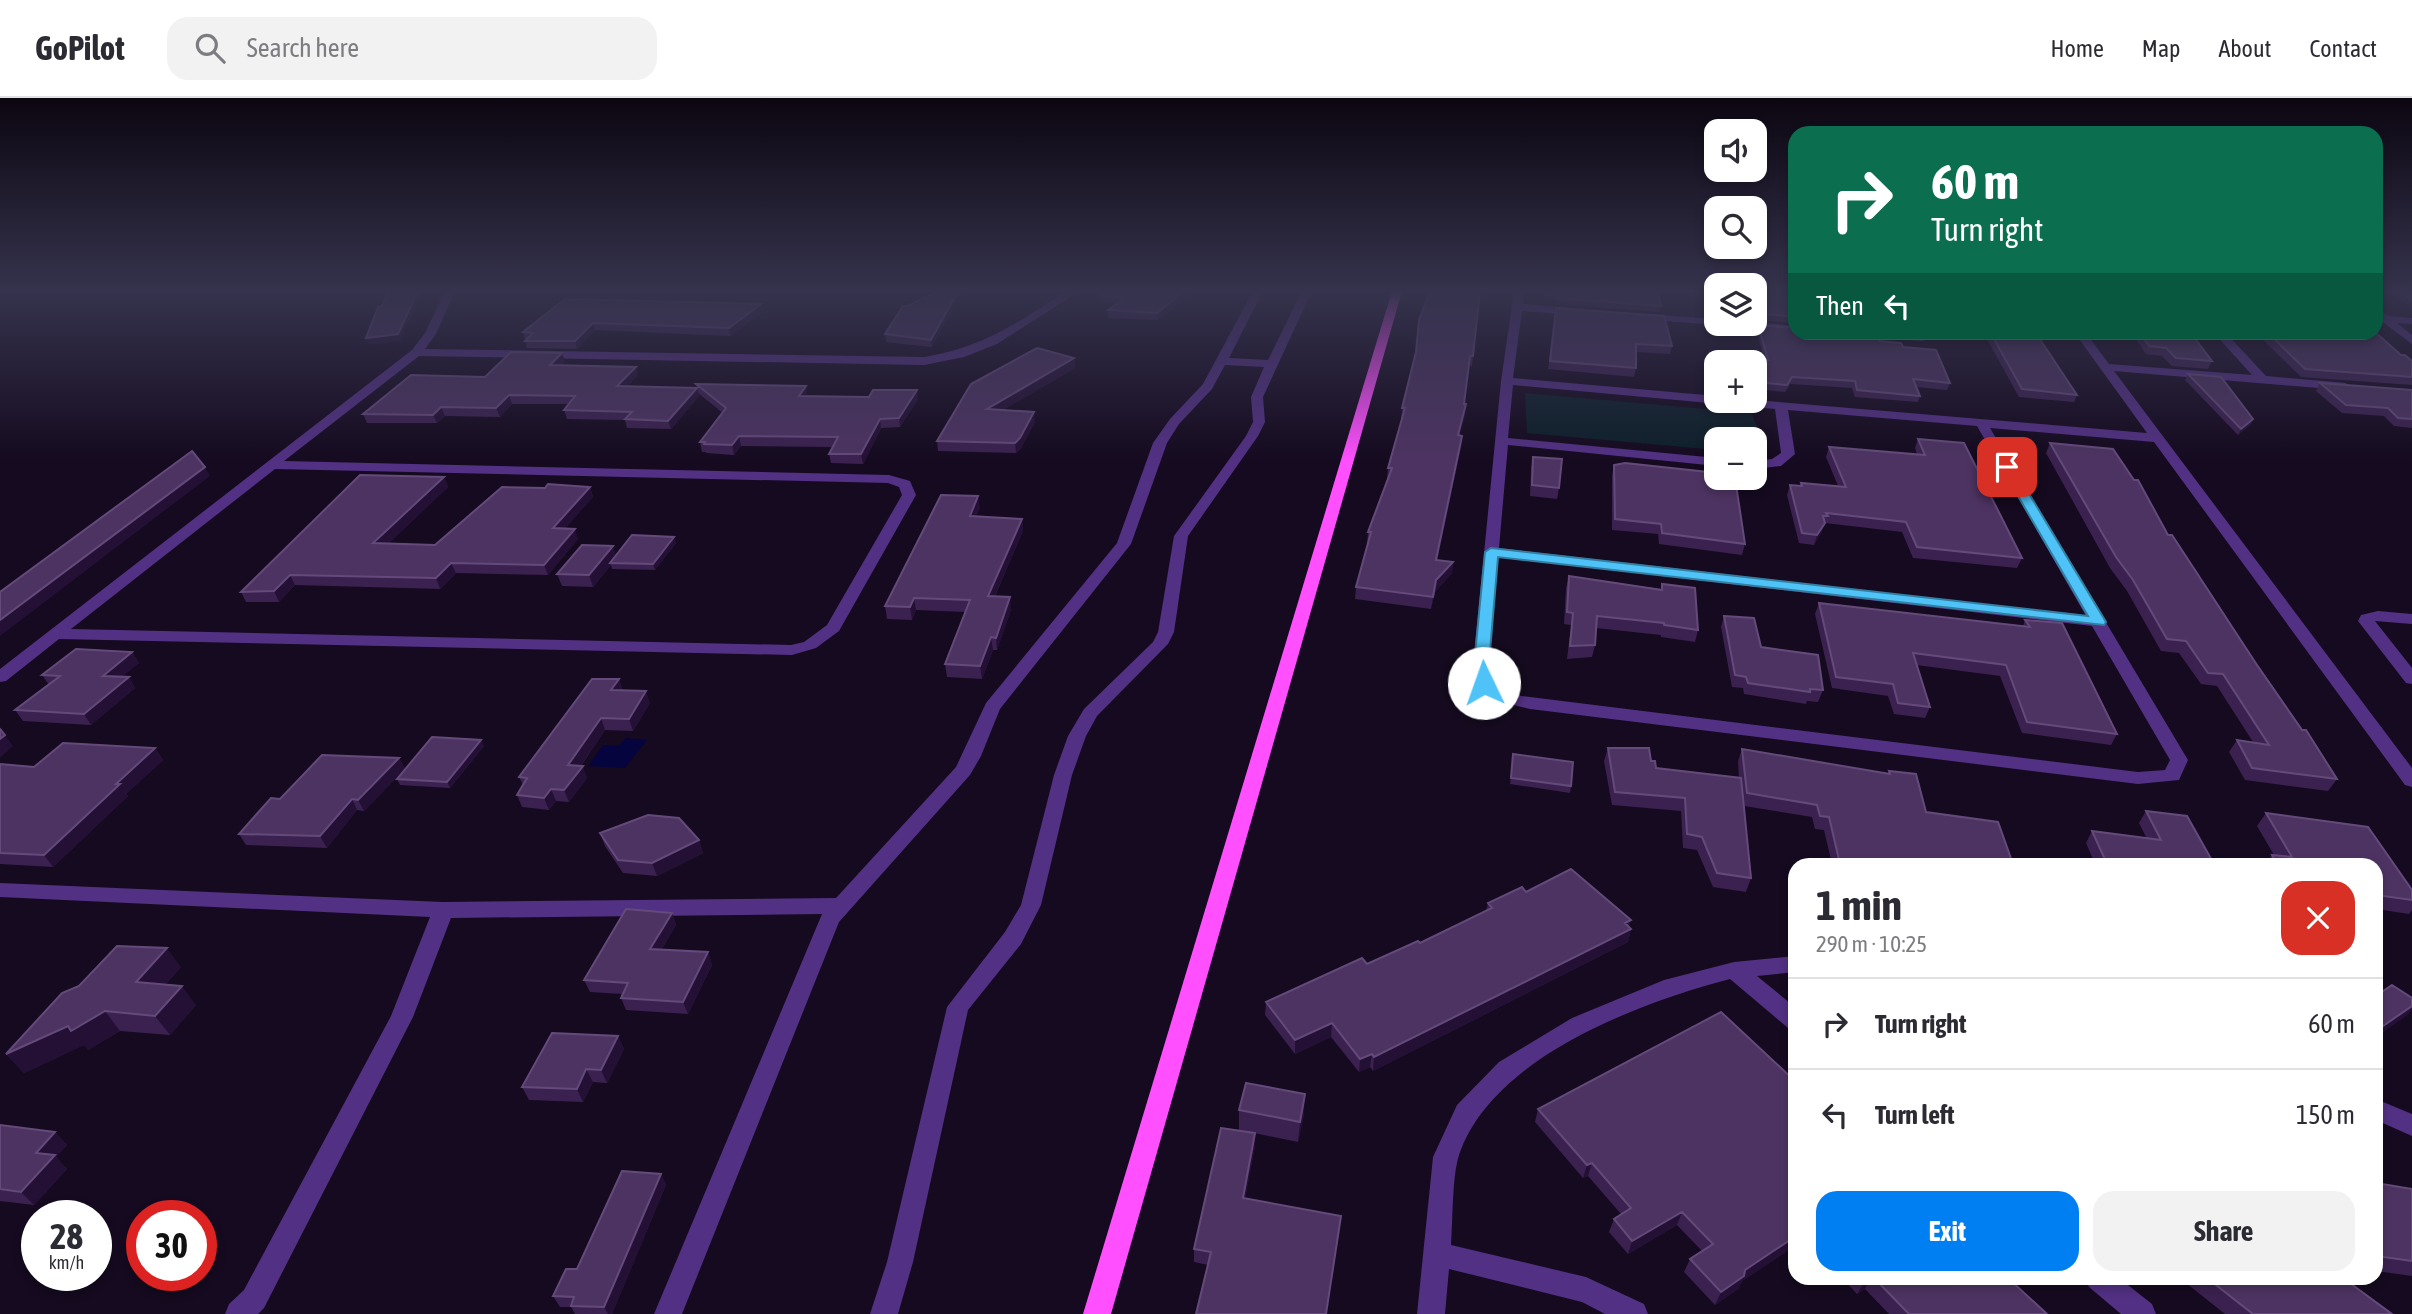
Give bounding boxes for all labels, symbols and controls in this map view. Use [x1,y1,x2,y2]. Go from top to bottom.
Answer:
search box [167,17,657,80]
text: GoPilot [35,29,125,67]
icon: search [191,29,229,67]
text: Search here [247,33,359,63]
text: Home [2050,35,2104,62]
text: Map [2142,35,2180,62]
text: About [2218,35,2271,62]
text: Contact [2309,35,2377,62]
map controls [1704,119,1767,490]
button: sound [1704,119,1767,182]
text: 60 m [1931,153,2019,209]
icon: right [1816,154,1907,245]
button: search [1704,196,1767,259]
text: Turn right [1931,211,2044,248]
button: layers [1704,273,1767,336]
icon: left [1878,287,1916,325]
text: Then [1816,291,1864,321]
button: + [1704,350,1767,413]
button: − [1704,427,1767,490]
pin [1977,437,2037,497]
icon: arrive [1988,448,2026,486]
position arrow [1447,646,1521,720]
text: 1 min [1816,881,1902,929]
button: close [2281,881,2355,955]
text: 290 m · 10:25 [1816,931,1927,957]
icon: right [1816,1005,1854,1043]
text: Turn right [1875,1009,1966,1039]
text: 60 m [2308,1009,2355,1039]
icon: left [1816,1096,1854,1134]
text: Turn left [1875,1100,1955,1130]
text: 150 m [2296,1100,2355,1130]
button: Exit [1816,1191,2079,1271]
button: Share [2093,1191,2355,1271]
speed limit sign: 30 [126,1200,217,1291]
text: 28 [50,1216,83,1256]
text: km/h [49,1252,84,1273]

